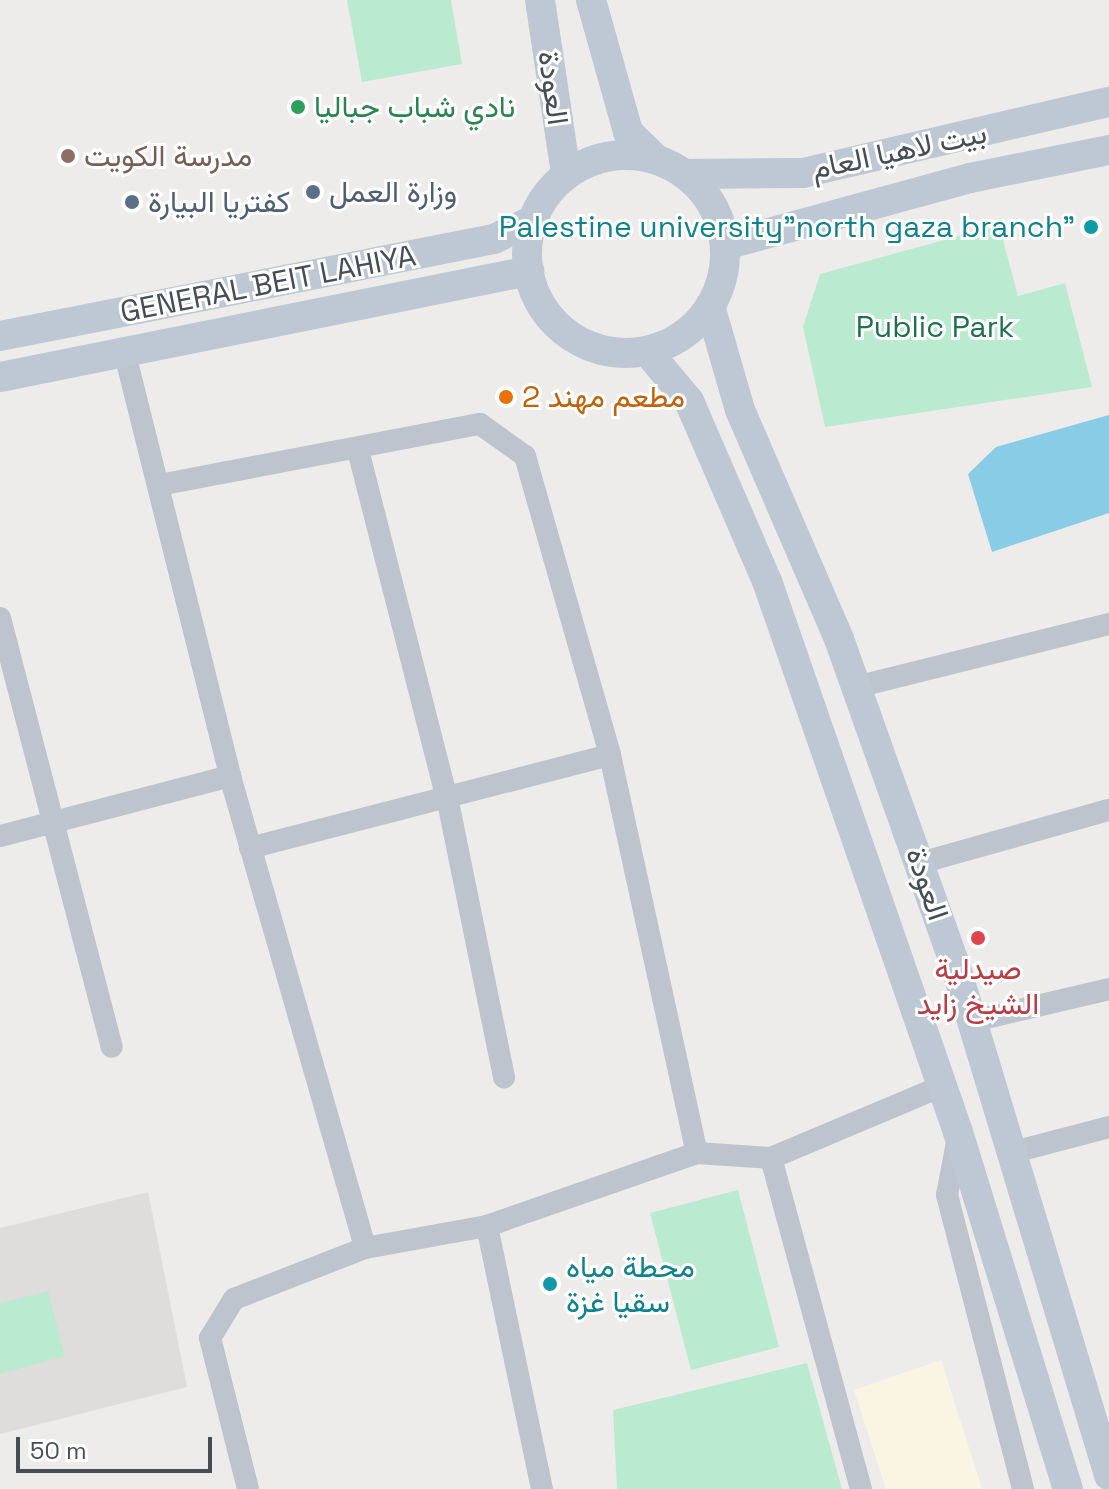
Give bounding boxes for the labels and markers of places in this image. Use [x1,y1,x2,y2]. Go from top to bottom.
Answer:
place label: نادي شباب جباليا [314,89,515,125]
marker: نادي شباب جباليا [289,98,307,116]
place label: مدرسة الكويت [84,138,252,174]
marker: مدرسة الكويت [59,147,77,165]
place label: وزارة العمل [329,174,457,210]
marker: وزارة العمل [304,183,322,201]
place label: كفتريا البيارة [148,184,290,220]
marker: كفتريا البيارة [123,193,141,211]
place label: Palestine university"north gaza branch" [499,209,1075,245]
marker: Palestine university"north gaza branch" [1082,218,1100,236]
place label: مطعم مهند 2 [522,379,685,415]
marker: مطعم مهند 2 [497,388,515,406]
marker: صيدلية الشيخ زايد [969,929,987,947]
place label: صيدلية الشيخ زايد [917,951,1039,1022]
place label: محطة مياه سقيا غزة [566,1249,695,1320]
marker: محطة مياه سقيا غزة [541,1275,559,1293]

